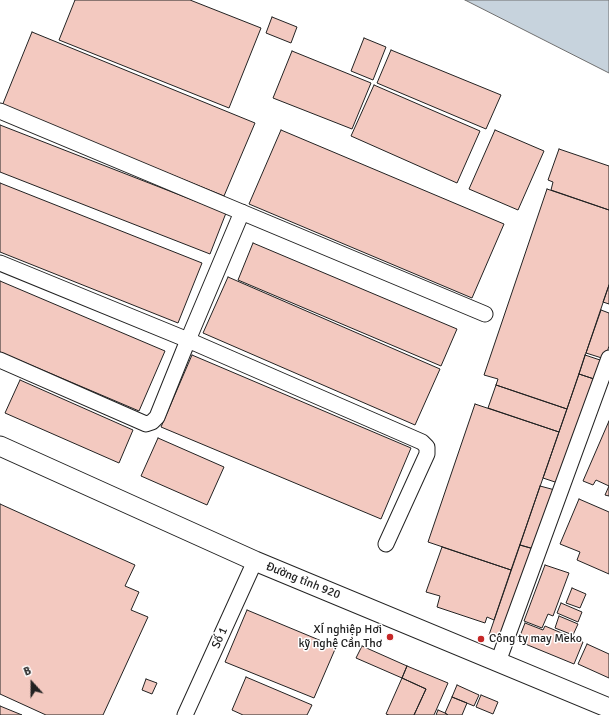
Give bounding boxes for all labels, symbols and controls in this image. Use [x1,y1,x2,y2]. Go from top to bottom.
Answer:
street label: Đường tỉnh 920 [264,560,342,602]
place label: XÍ nghiệp Hơi kỹ nghệ Cần Thơ [299,623,382,651]
street label: Số 1 [209,625,231,651]
marker: XÍ nghiệp Hơi kỹ nghệ Cần Thơ [385,632,395,642]
place label: Công ty may Meko [489,632,582,646]
marker: Công ty may Meko [476,634,486,644]
north arrow [12,663,52,703]
text: B [22,664,33,679]

